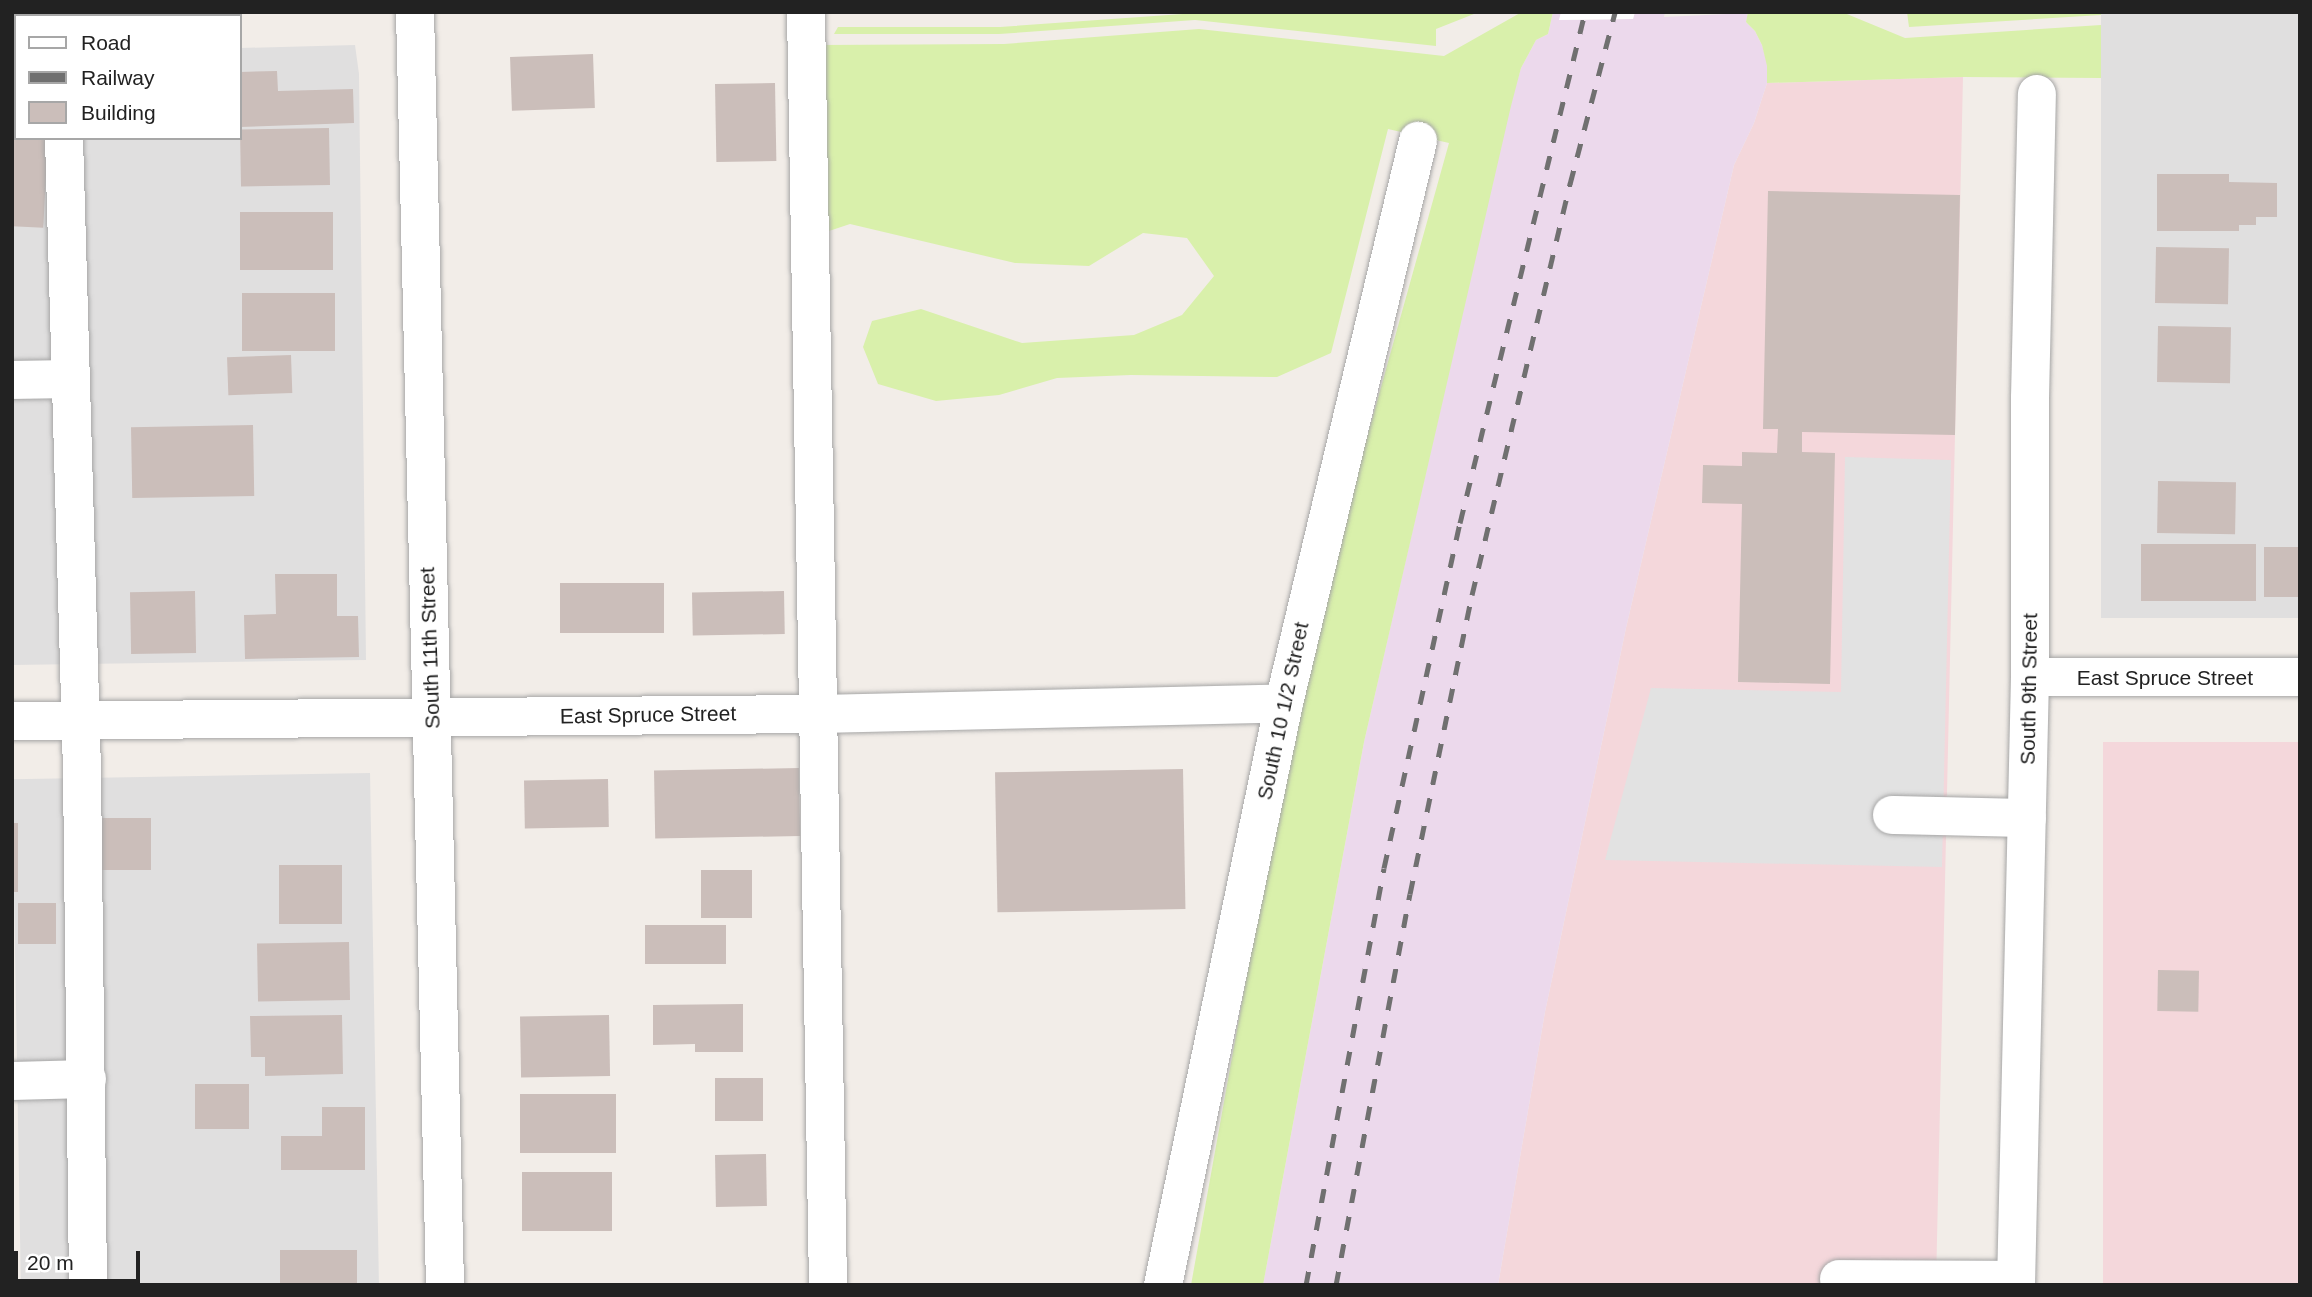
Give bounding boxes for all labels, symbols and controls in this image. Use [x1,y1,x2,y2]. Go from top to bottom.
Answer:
legend [14,14,242,140]
text: Road [81,31,131,54]
text: Railway [81,66,155,89]
text: Building [81,101,156,124]
street label: South 11th Street [415,567,445,729]
street label: South 9th Street [2015,613,2043,765]
street label: South 10 1/2 Street [1252,620,1314,802]
street label: East Spruce Street [2077,665,2253,691]
street label: East Spruce Street [560,701,736,729]
scale bar [18,1238,144,1282]
text: 20 m [27,1251,74,1274]

